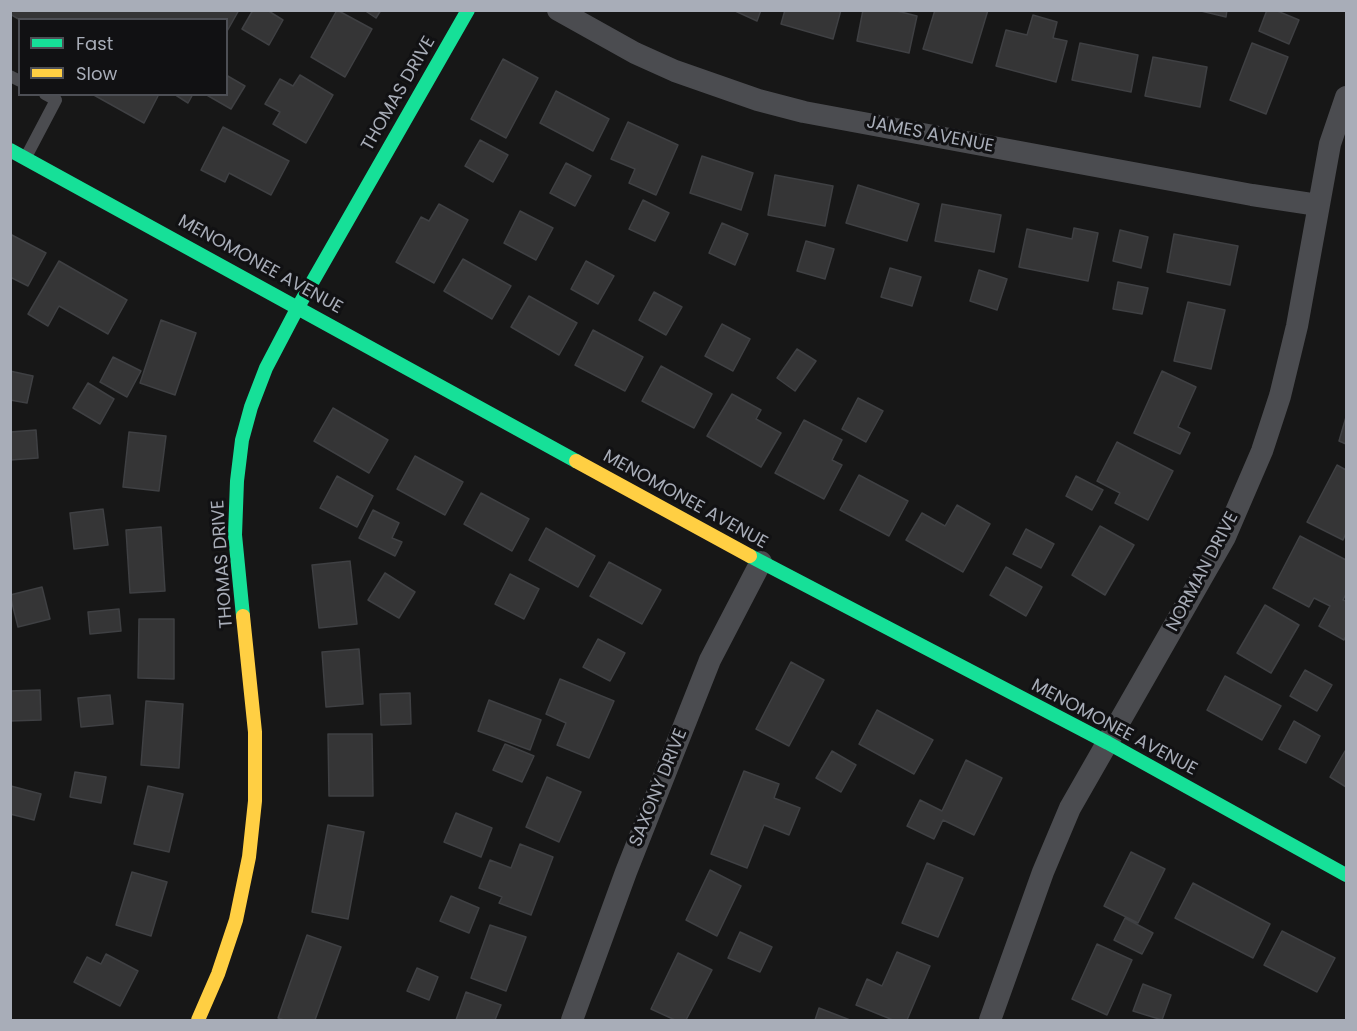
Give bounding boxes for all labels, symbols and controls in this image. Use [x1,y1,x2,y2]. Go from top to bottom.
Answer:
legend [18,18,228,96]
text: Fast [76,31,113,56]
street label: THOMAS DRIVE [357,33,441,155]
text: Slow [76,61,117,86]
street label: JAMES AVENUE [864,112,996,158]
street label: MENOMONEE AVENUE [174,211,346,319]
street label: MENOMONEE AVENUE [599,446,771,554]
street label: THOMAS DRIVE [208,499,238,629]
street label: NORMAN DRIVE [1162,509,1244,635]
street label: MENOMONEE AVENUE [1027,675,1201,781]
street label: SAXONY DRIVE [625,726,693,850]

